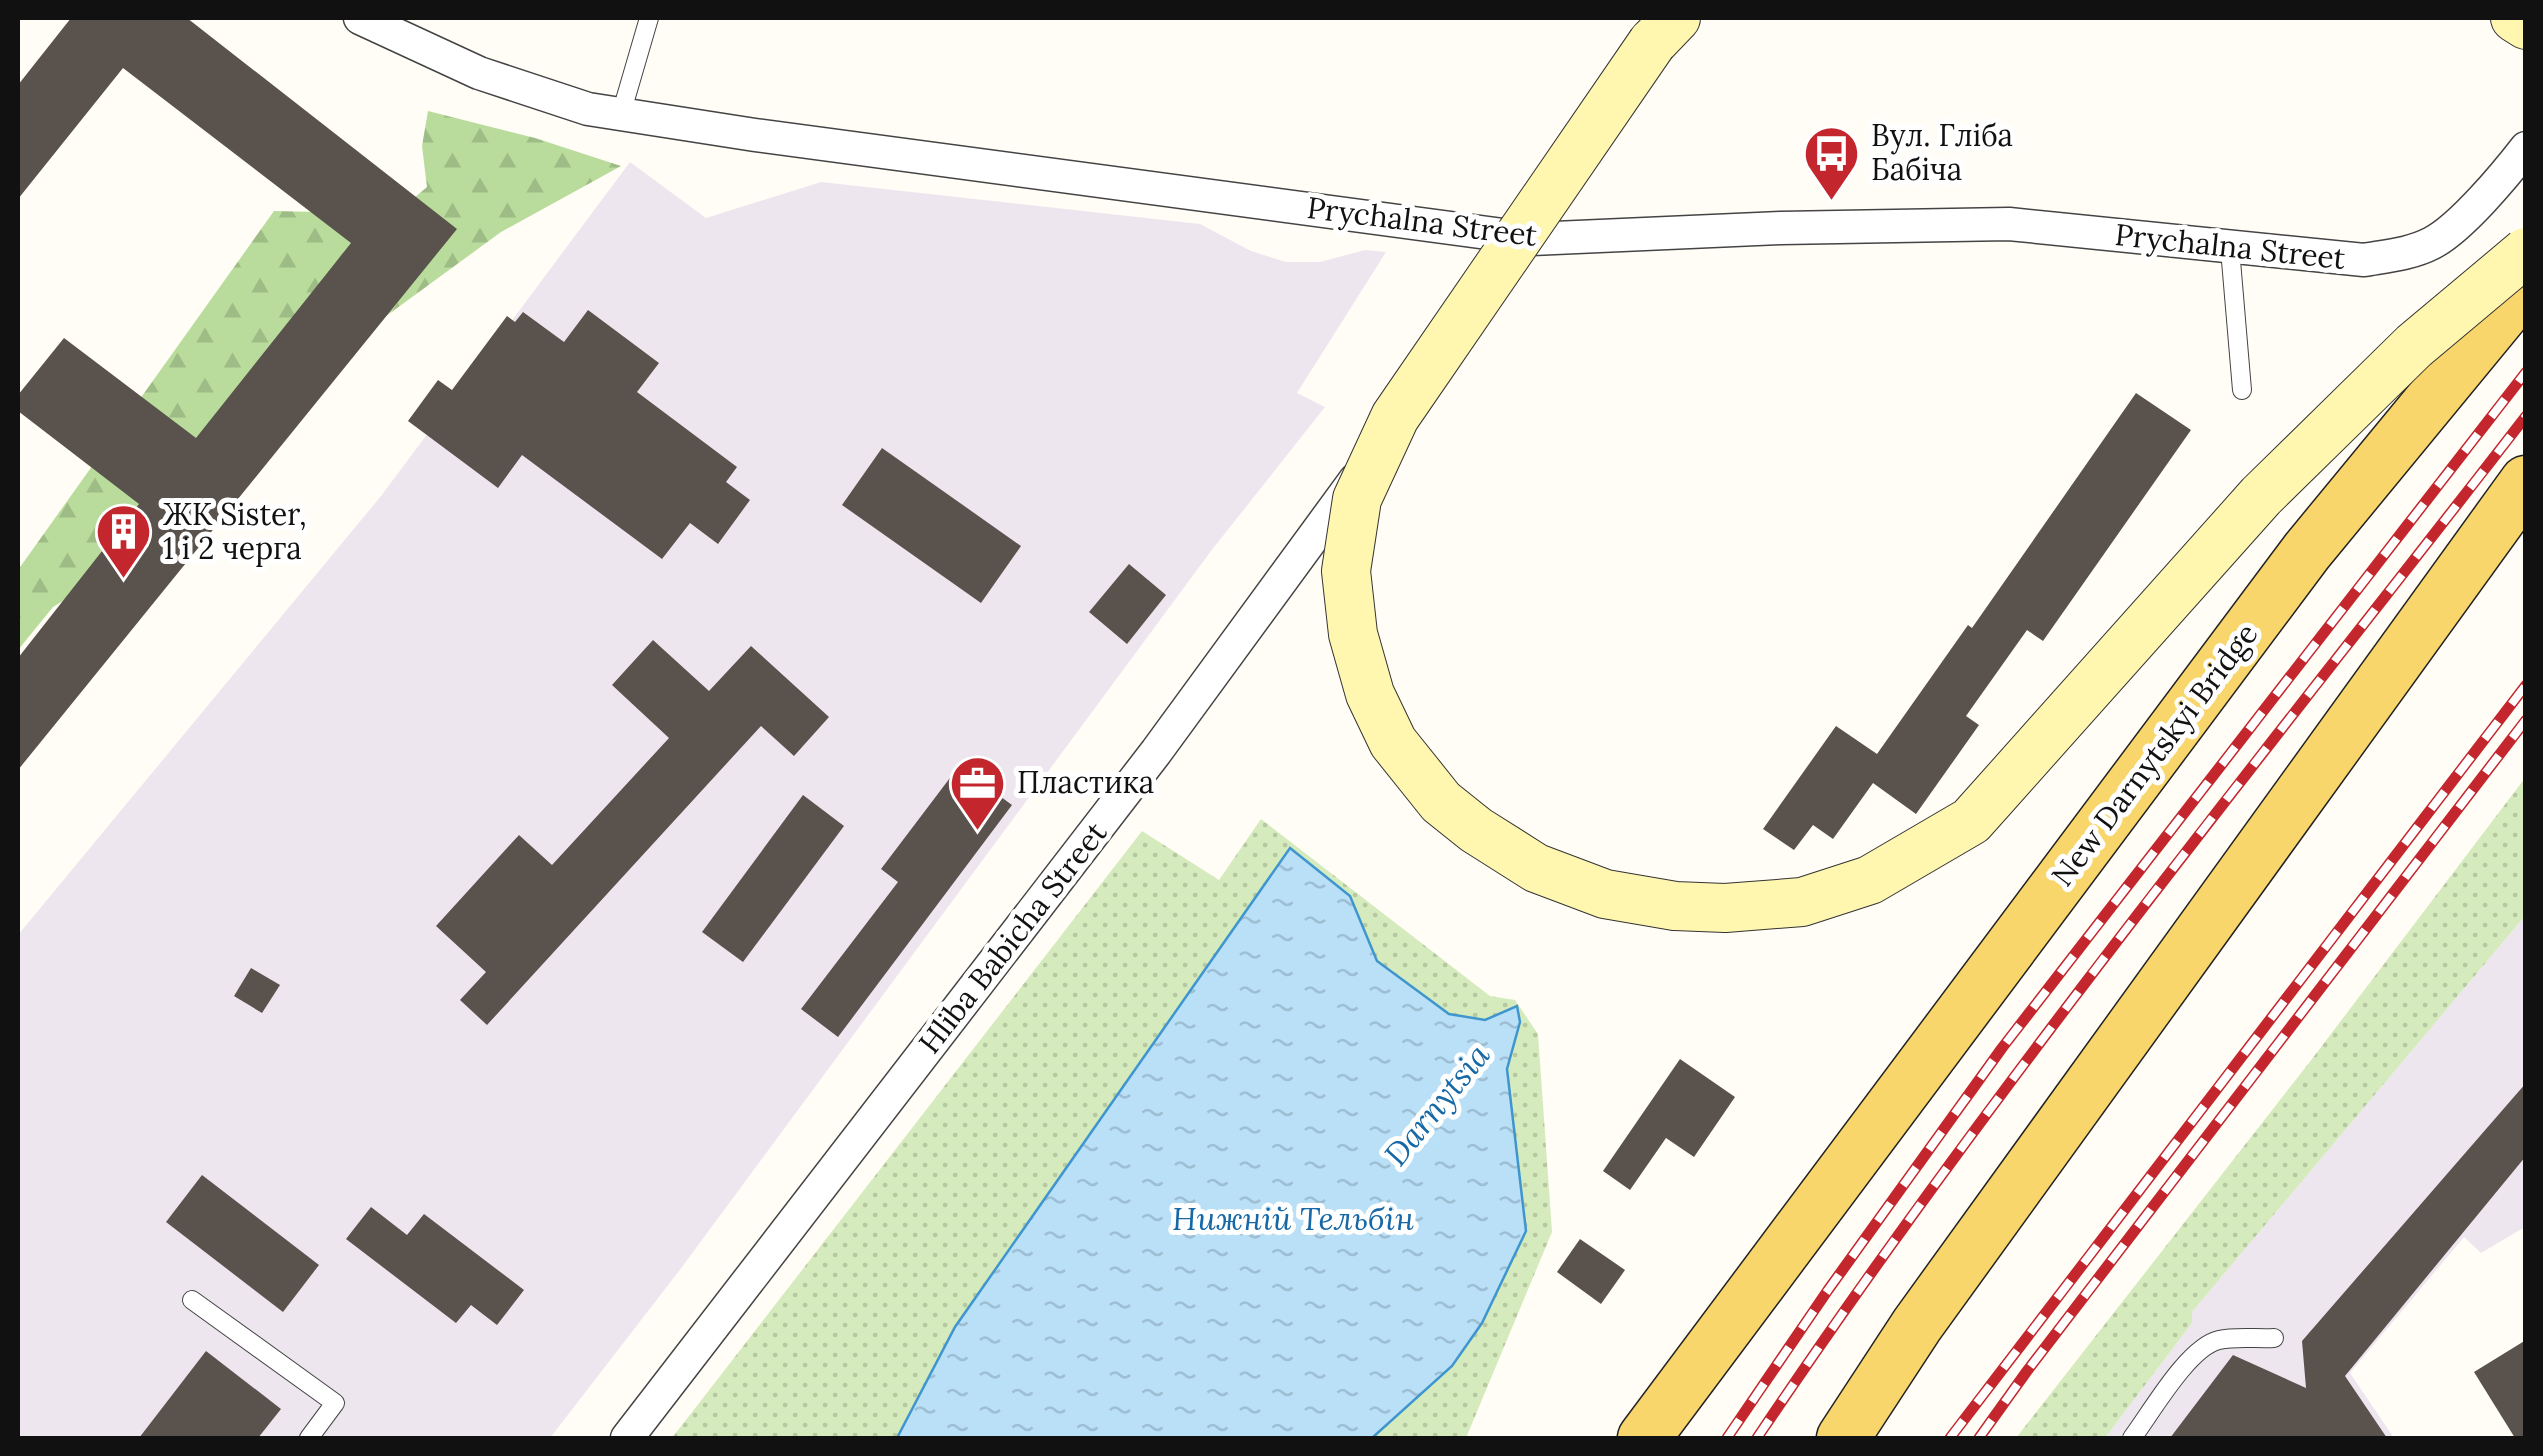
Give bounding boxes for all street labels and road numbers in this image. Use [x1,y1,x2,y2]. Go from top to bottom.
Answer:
street label: Prychalna Street [1305,188,1540,255]
street label: Prychalna Street [2113,215,2348,278]
street label: New Darnytskyi Bridge [2043,615,2266,894]
street label: Hliba Babicha Street [910,814,1115,1061]

